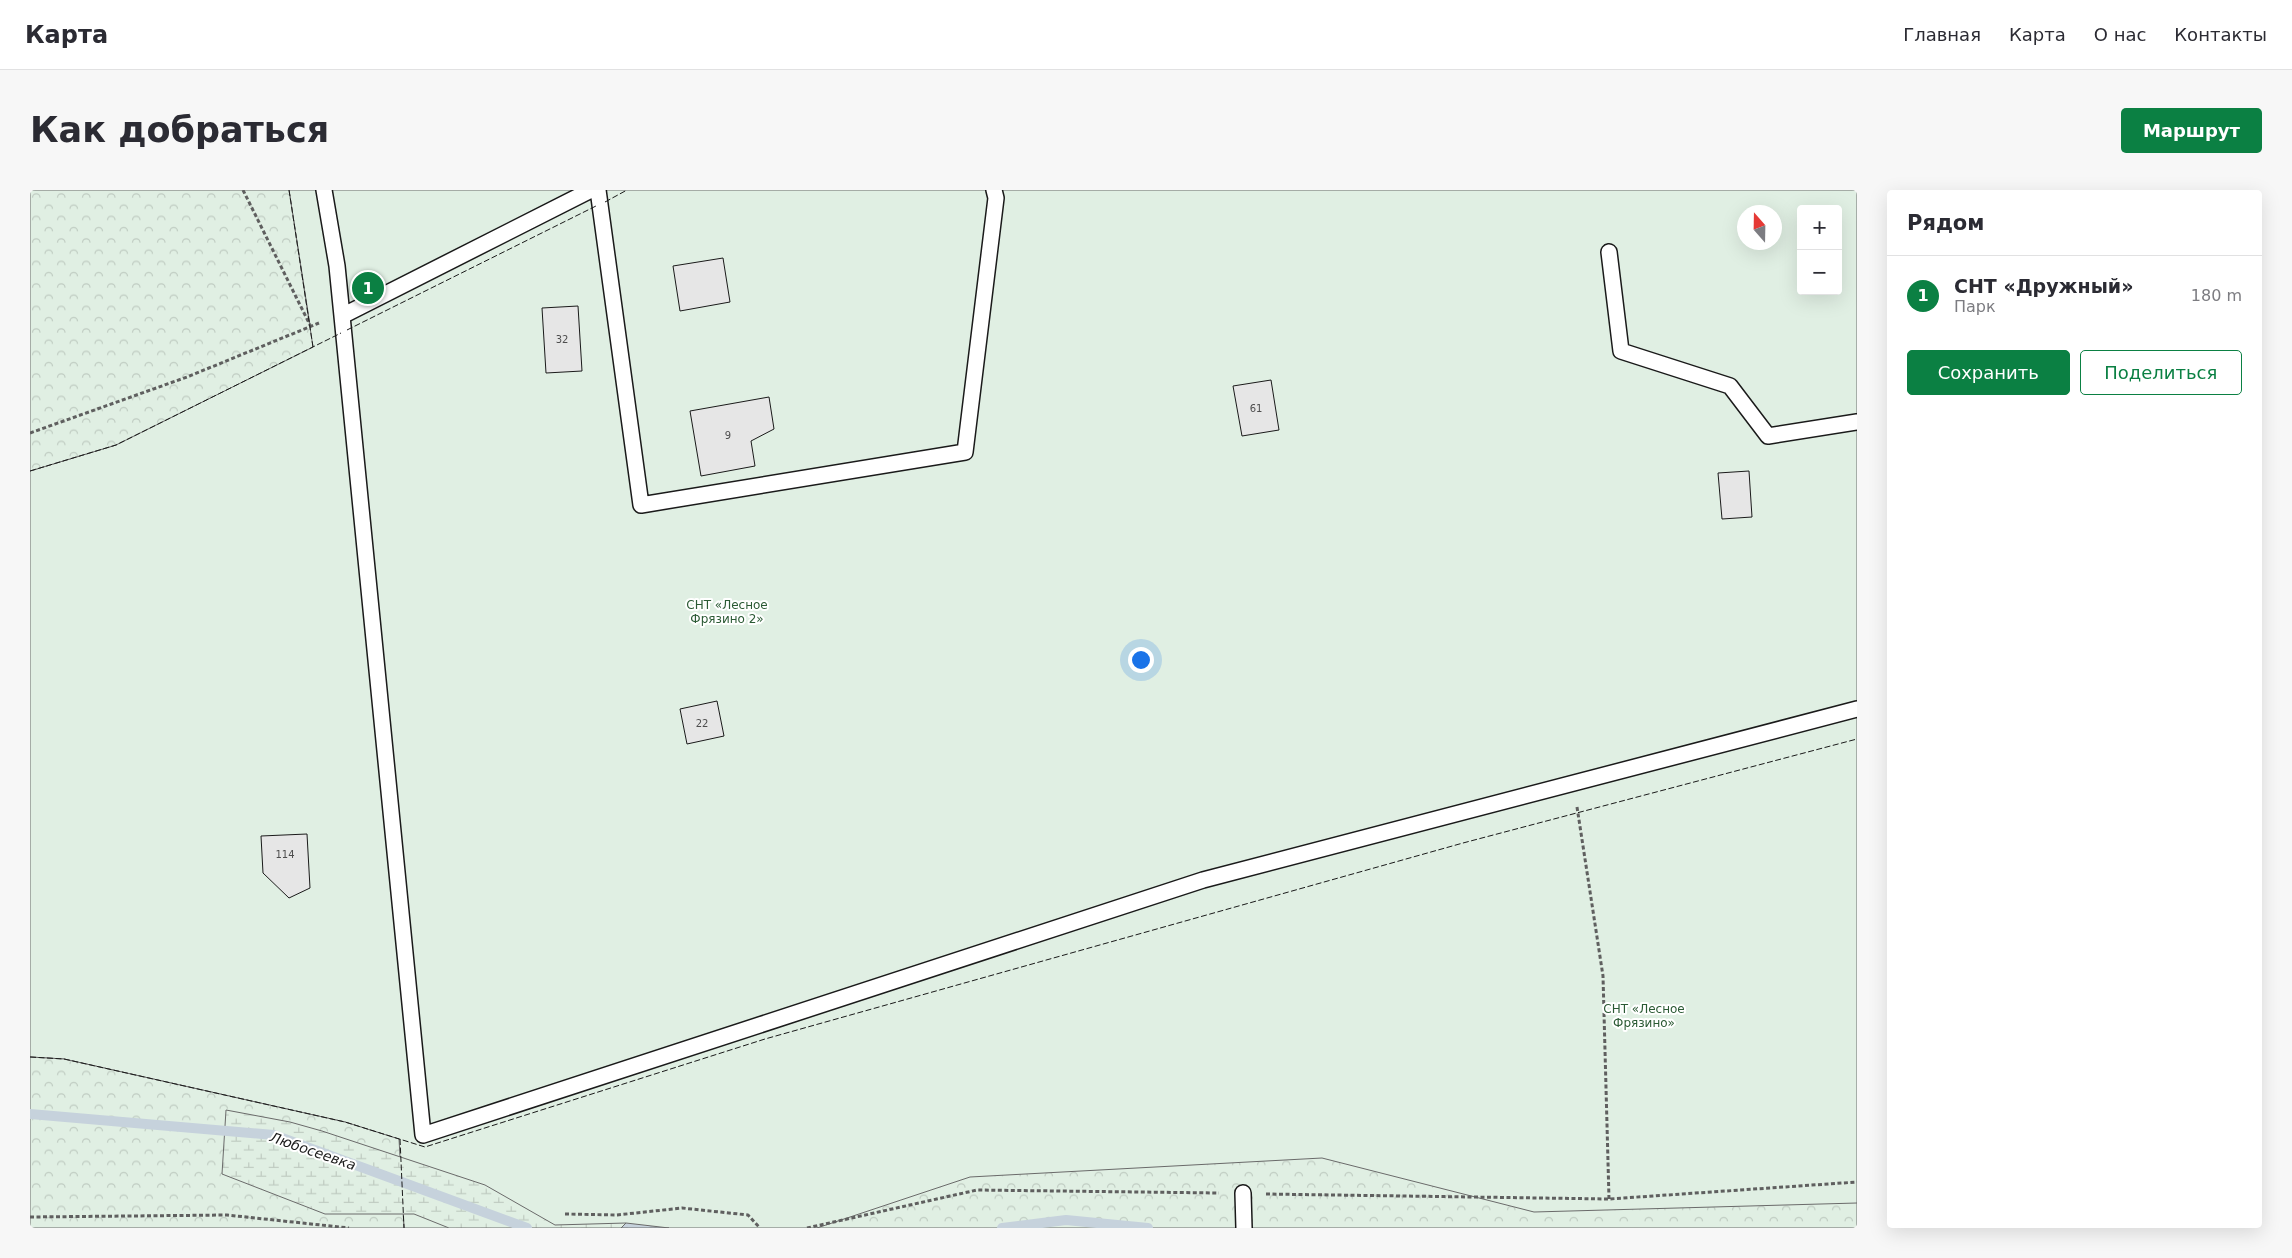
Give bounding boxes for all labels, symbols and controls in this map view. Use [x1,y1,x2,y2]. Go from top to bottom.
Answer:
text: Карта [25,21,108,49]
text: Главная [1903,24,1981,45]
text: Карта [2009,24,2066,45]
text: О нас [2094,24,2146,45]
text: Контакты [2174,24,2267,45]
button: Маршрут [2121,108,2262,153]
text: Как добраться [30,110,329,150]
north arrow [1737,205,1782,250]
map controls [1797,205,1842,295]
button: + [1797,205,1842,250]
text: Рядом [1907,211,1984,235]
button: − [1797,250,1842,295]
pin: 1 [352,269,384,307]
text: СНТ «Дружный» [1954,275,2133,297]
text: 1 [1917,286,1929,305]
text: 180 m [2191,286,2242,305]
text: Парк [1954,297,1996,316]
house number: 32 [556,334,568,345]
button: Сохранить [1907,350,2070,395]
button: Поделиться [2080,350,2242,395]
house number: 61 [1250,403,1262,414]
house number: 9 [725,430,731,441]
park label: СНТ «Лесное Фрязино 2» [686,598,768,626]
your location [1128,647,1154,673]
house number: 22 [696,718,708,729]
house number: 114 [275,849,295,860]
park label: СНТ «Лесное Фрязино» [1603,1002,1685,1030]
water label: Любосеевка [267,1129,358,1173]

